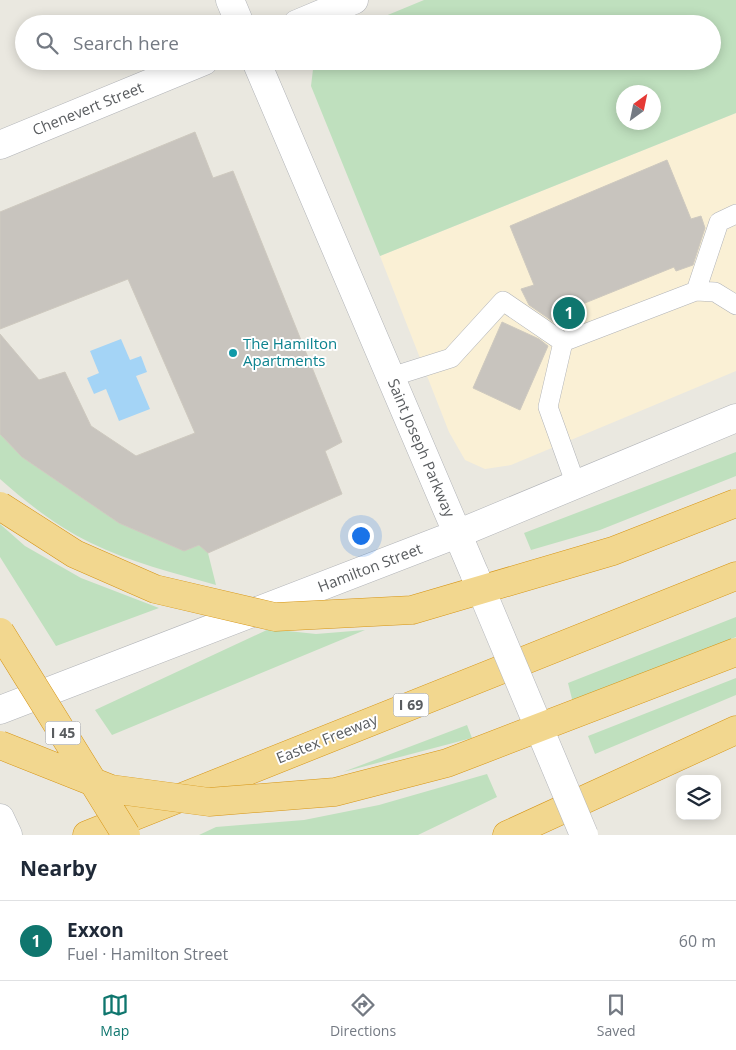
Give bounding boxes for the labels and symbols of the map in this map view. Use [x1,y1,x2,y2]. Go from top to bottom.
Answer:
street label: Chenevert Street [29,77,146,139]
north arrow [616,85,661,130]
pin: 1 [553,294,585,332]
place label: The Hamilton Apartments [243,333,337,370]
marker: The Hamilton Apartments [227,347,239,359]
street label: Saint Joseph Parkway [384,375,460,520]
your location [348,523,374,549]
street label: Hamilton Street [315,538,425,596]
road number: I 69 [394,694,428,716]
street label: Eastex Freeway [273,708,381,767]
road number: I 45 [46,721,80,744]

